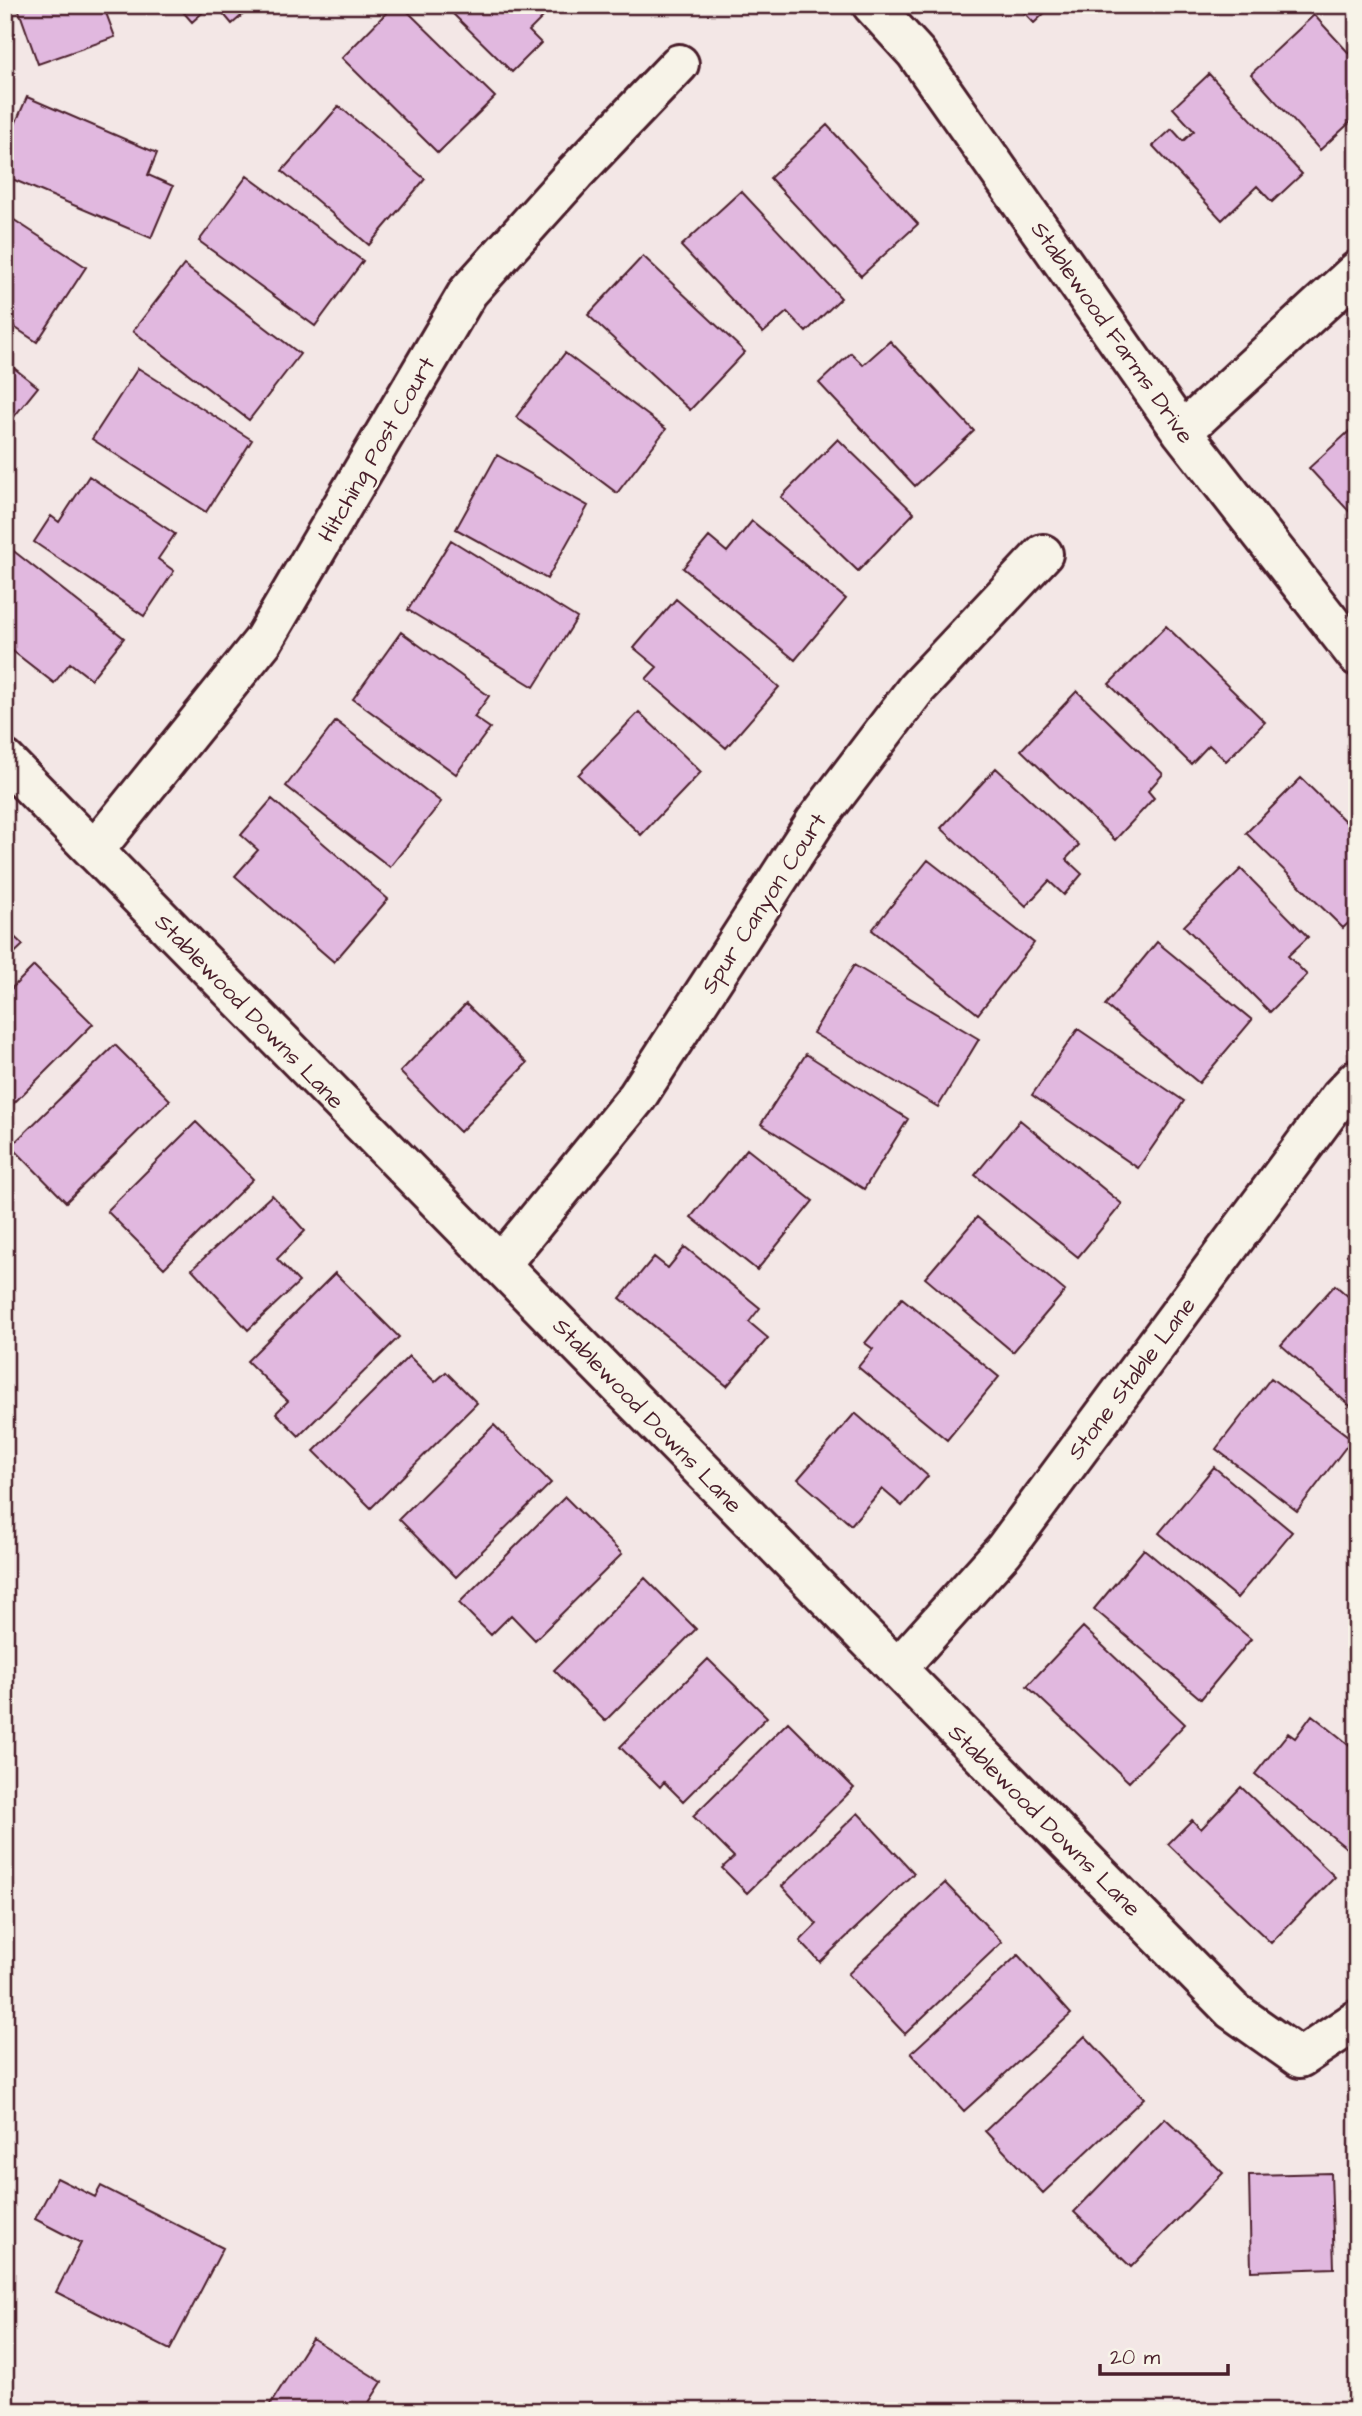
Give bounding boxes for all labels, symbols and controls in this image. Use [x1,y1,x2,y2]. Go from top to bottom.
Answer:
street label: Stablewood Farms Drive [1023,215,1201,450]
street label: Hitching Post Court [311,350,444,549]
street label: Spur Canyon Court [693,806,836,1001]
street label: Stablewood Downs Lane [147,907,351,1117]
street label: Stone Stable Lane [1060,1291,1203,1466]
street label: Stablewood Downs Lane [545,1311,749,1521]
street label: Stablewood Downs Lane [941,1717,1148,1924]
scale bar [1100,2332,1227,2376]
text: 20 m [1110,2343,1161,2372]

